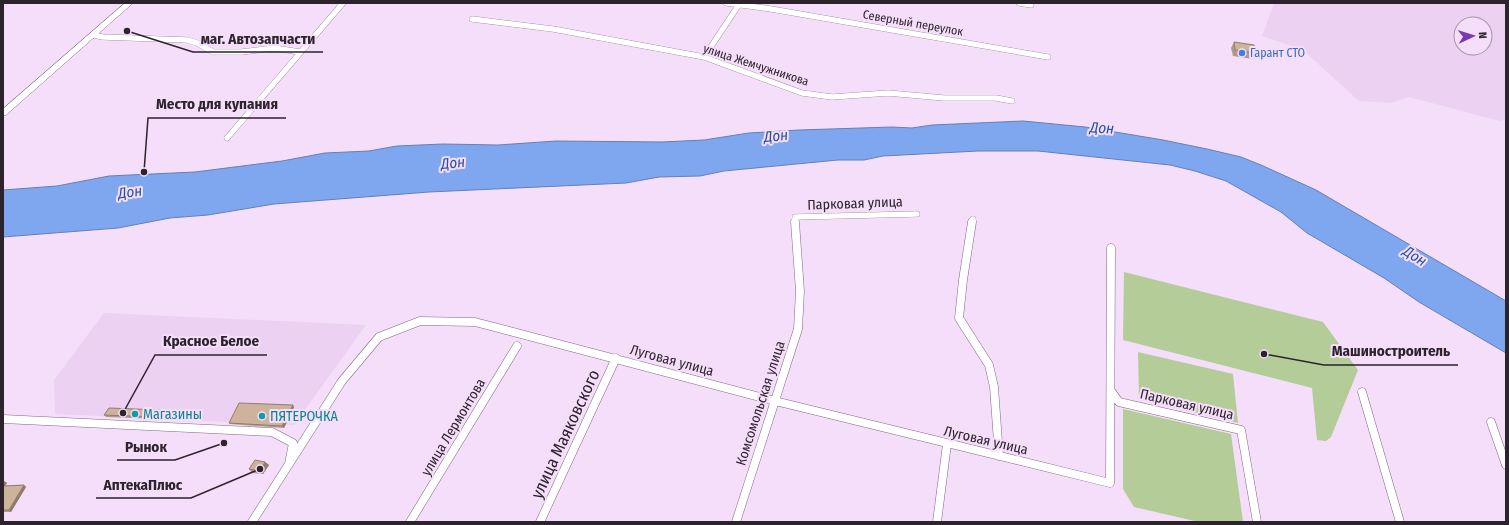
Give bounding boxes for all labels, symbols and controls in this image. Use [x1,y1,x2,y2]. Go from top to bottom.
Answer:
street label: Северный переулок [862,7,965,39]
north arrow [1453,16,1493,56]
callout: маг. Автозапчасти [193,25,323,52]
text: маг. Автозапчасти [201,30,315,48]
text: N [1476,32,1489,39]
street label: улица Жемчужникова [701,41,811,89]
place label: Гарант СТО [1250,46,1305,60]
marker: Гарант СТО [1237,48,1247,58]
callout: Место для купания [148,91,286,118]
text: Место для купания [156,95,278,113]
water label: Дон [1087,118,1115,138]
water label: Дон [761,126,789,146]
water label: Дон [438,153,466,173]
water label: Дон [115,182,143,203]
street label: Парковая улица [807,193,903,214]
water label: Дон [1398,241,1430,270]
callout: Красное Белое [155,328,267,355]
text: Красное Белое [163,332,260,350]
street label: Комсомольская улица [732,338,789,468]
callout: Машиностроитель [1324,338,1458,365]
street label: Луговая улица [628,341,716,380]
text: Машиностроитель [1332,342,1450,360]
street label: улица Маяковского [526,366,605,502]
street label: улица Лермонтова [418,375,489,479]
street label: Парковая улица [1138,385,1236,424]
place label: Магазины [143,406,202,423]
place label: ПЯТЕРОЧКА [270,408,338,425]
marker: Магазины [130,409,140,419]
marker: ПЯТЕРОЧКА [257,411,267,421]
street label: Луговая улица [942,423,1030,458]
callout: Рынок [117,433,175,460]
text: Рынок [125,438,167,456]
callout: АптекаПлюс [96,471,191,498]
text: АптекаПлюс [103,476,183,494]

